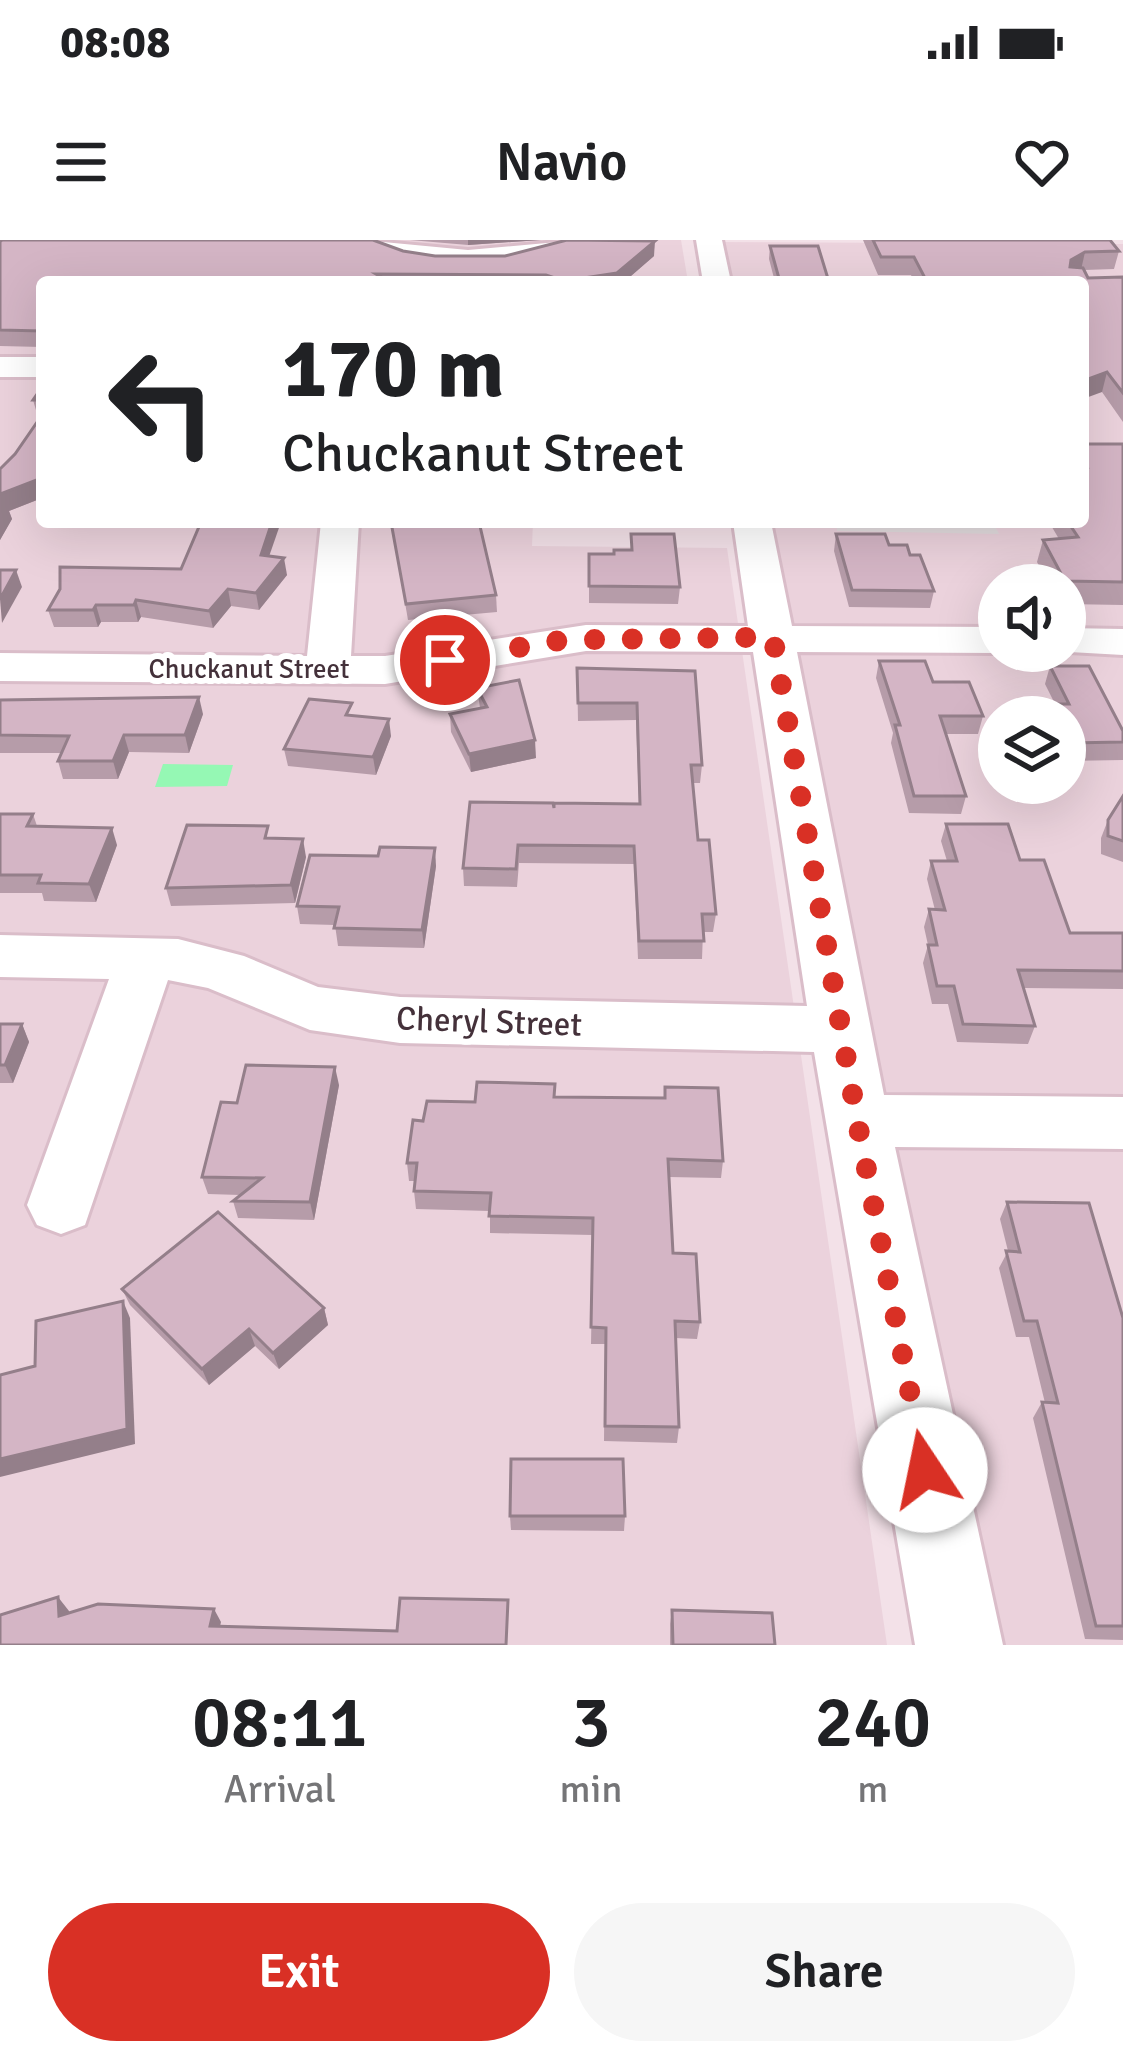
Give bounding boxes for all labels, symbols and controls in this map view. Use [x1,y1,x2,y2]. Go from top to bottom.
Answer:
text: 08:08 [60,15,170,70]
icon: menu [48,129,114,195]
text: Navio [496,129,627,196]
icon: heart [1009,129,1075,195]
text: 170 m [282,317,504,421]
icon: left [84,324,240,480]
text: Chuckanut Street [282,420,684,487]
map controls [978,564,1086,804]
button: sound [978,564,1086,672]
pin [394,609,496,711]
icon: arrive [412,627,478,693]
street label: Chuckanut Street [149,653,349,686]
button: layers [978,696,1086,804]
street label: Cheryl Street [395,998,583,1046]
position arrow [862,1407,988,1533]
text: 08:11 [192,1678,368,1767]
text: 3 [572,1678,611,1767]
text: 240 [814,1678,931,1767]
text: Arrival [224,1765,336,1813]
text: min [560,1765,623,1813]
text: m [857,1765,888,1813]
button: Exit [48,1903,550,2041]
button: Share [574,1903,1075,2041]

